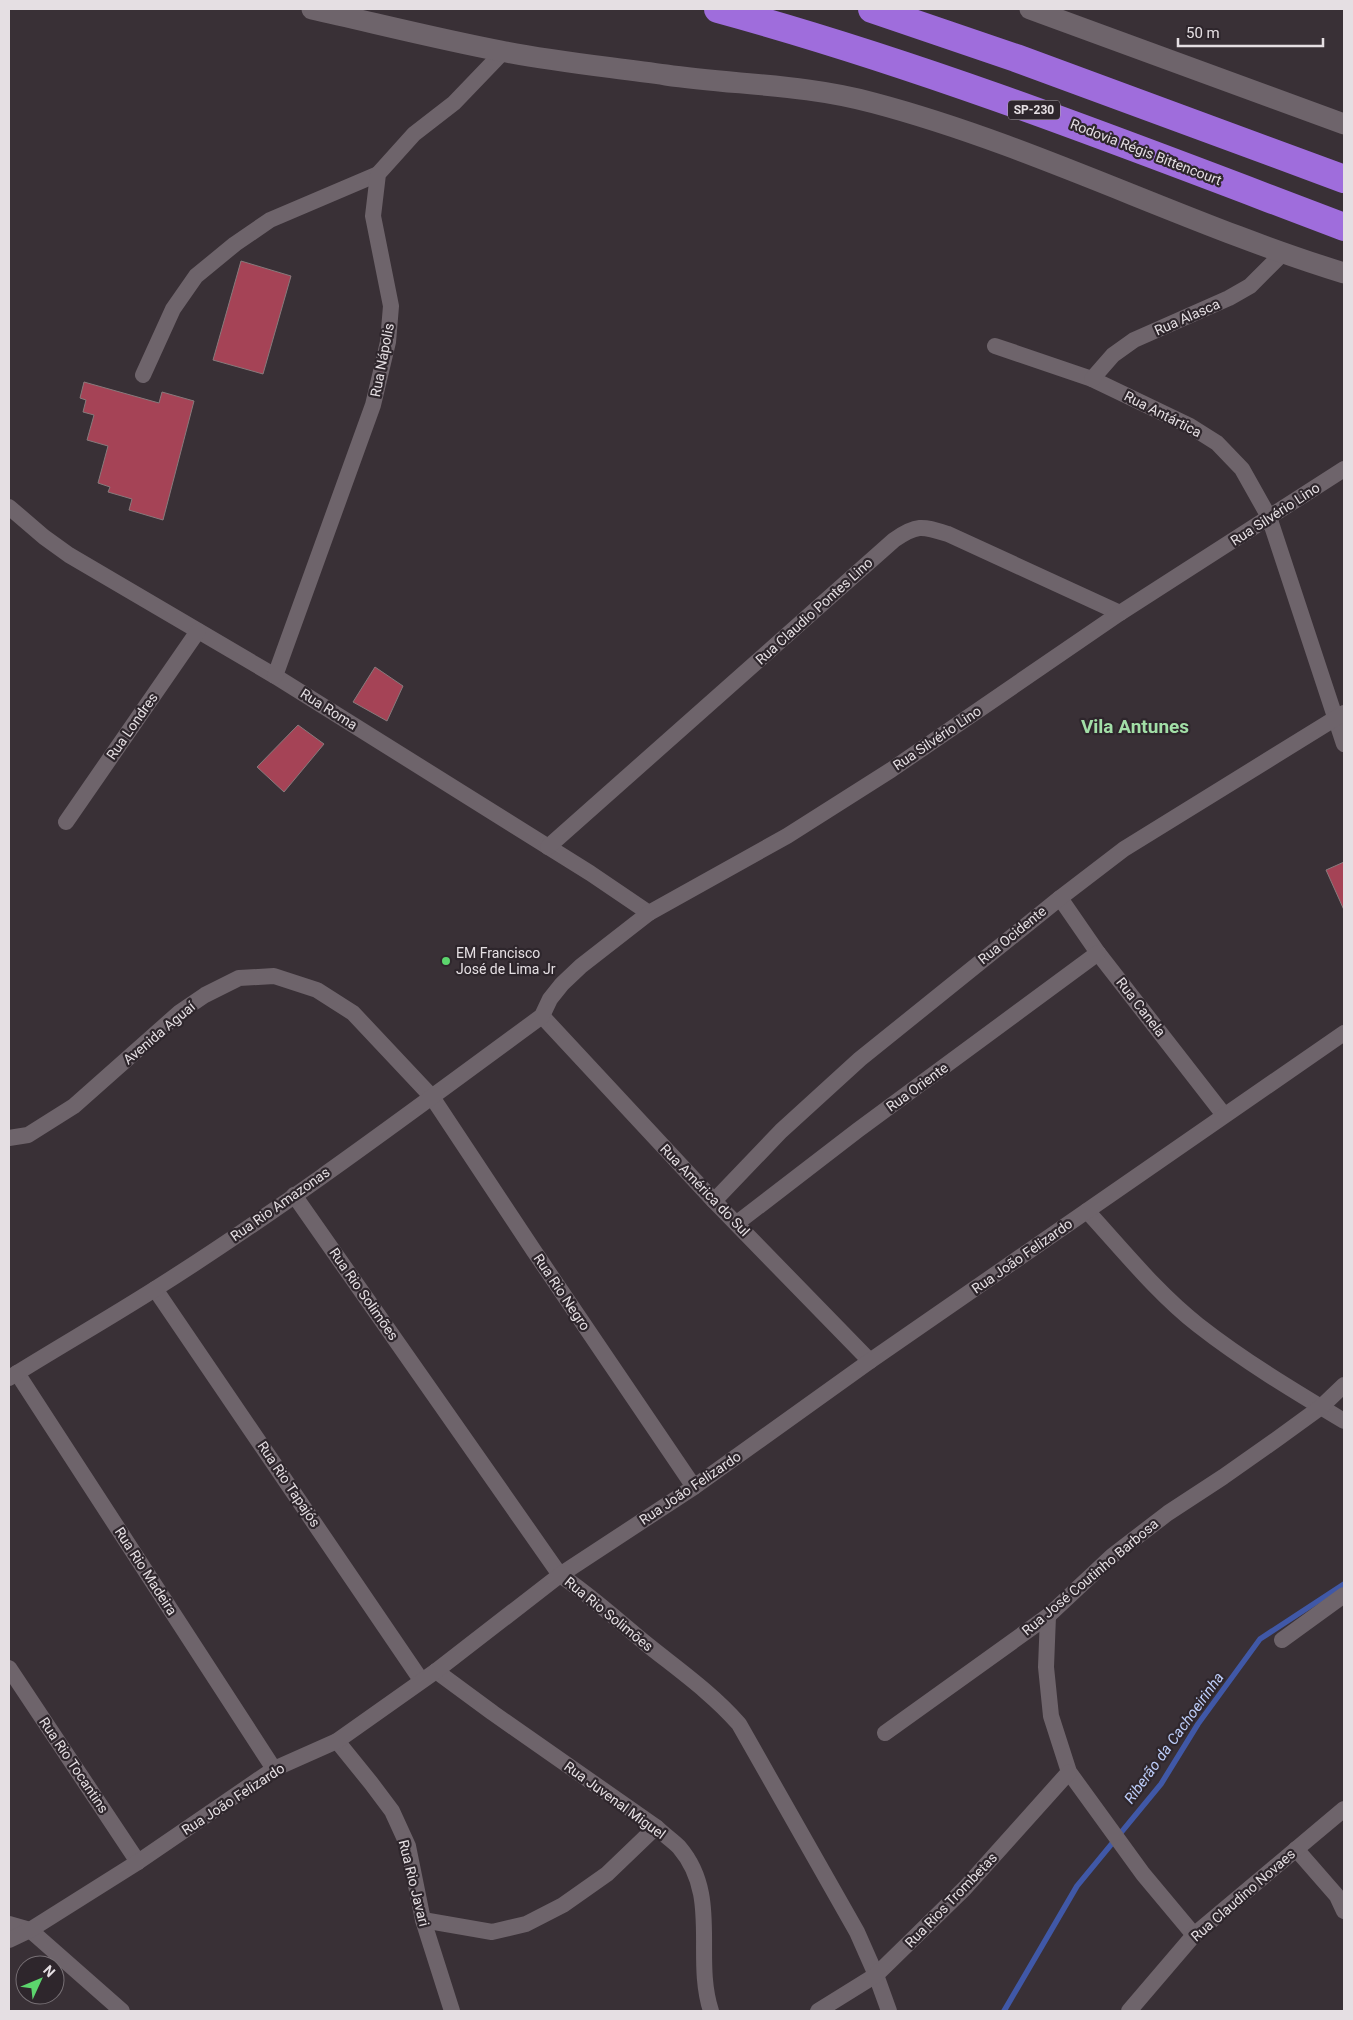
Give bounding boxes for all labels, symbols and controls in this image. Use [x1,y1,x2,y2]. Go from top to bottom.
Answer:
scale bar [1178,15,1323,47]
text: 50 m [1186,24,1220,42]
road number: SP-230 [1008,100,1060,120]
street label: Rodovia Régis Bittencourt [1068,116,1224,188]
street label: Rua Alasca [1152,296,1222,338]
street label: Rua Nápolis [367,322,397,398]
street label: Rua Antártica [1122,388,1204,440]
street label: Rua Silvério Lino [1227,479,1323,549]
street label: Rua Claudio Pontes Lino [752,554,876,668]
street label: Rua Roma [298,685,360,733]
street label: Rua Londres [103,690,161,762]
street label: Rua Silvério Lino [890,703,984,773]
district label: Vila Antunes [1081,715,1189,738]
street label: Rua Ocidente [975,903,1049,967]
place label: EM Francisco José de Lima Jr [456,945,556,977]
marker: EM Francisco José de Lima Jr [440,955,452,967]
street label: Rua Canela [1113,974,1169,1040]
street label: Avenida Aguaí [120,998,199,1068]
street label: Rua Oriente [883,1059,951,1115]
street label: Rua América do Sul [657,1141,753,1239]
street label: Rua Rio Amazonas [227,1164,333,1244]
street label: Rua João Felizardo [969,1215,1075,1297]
street label: Rua Rio Solimões [326,1245,402,1343]
street label: Rua Rio Negro [531,1251,593,1333]
street label: Rua Rio Tapajós [254,1438,324,1530]
street label: Rua João Felizardo [636,1448,744,1528]
street label: Rua José Coutinho Barbosa [1019,1515,1161,1639]
street label: Rua Rio Madeira [112,1524,180,1618]
street label: Rua Rio Solimões [562,1574,656,1654]
water label: Riberão da Cachoeirinha [1120,1669,1228,1807]
street label: Rua Rio Tocantins [36,1714,112,1816]
street label: Rua Juvenal Miguel [561,1758,669,1842]
street label: Rua João Felizardo [179,1760,287,1838]
street label: Rua Rio Javari [396,1838,432,1928]
street label: Rua Claudino Novaes [1188,1845,1298,1945]
street label: Rua Rios Trombetas [902,1849,1000,1951]
north arrow [15,1955,65,2005]
text: N [40,1962,59,1980]

